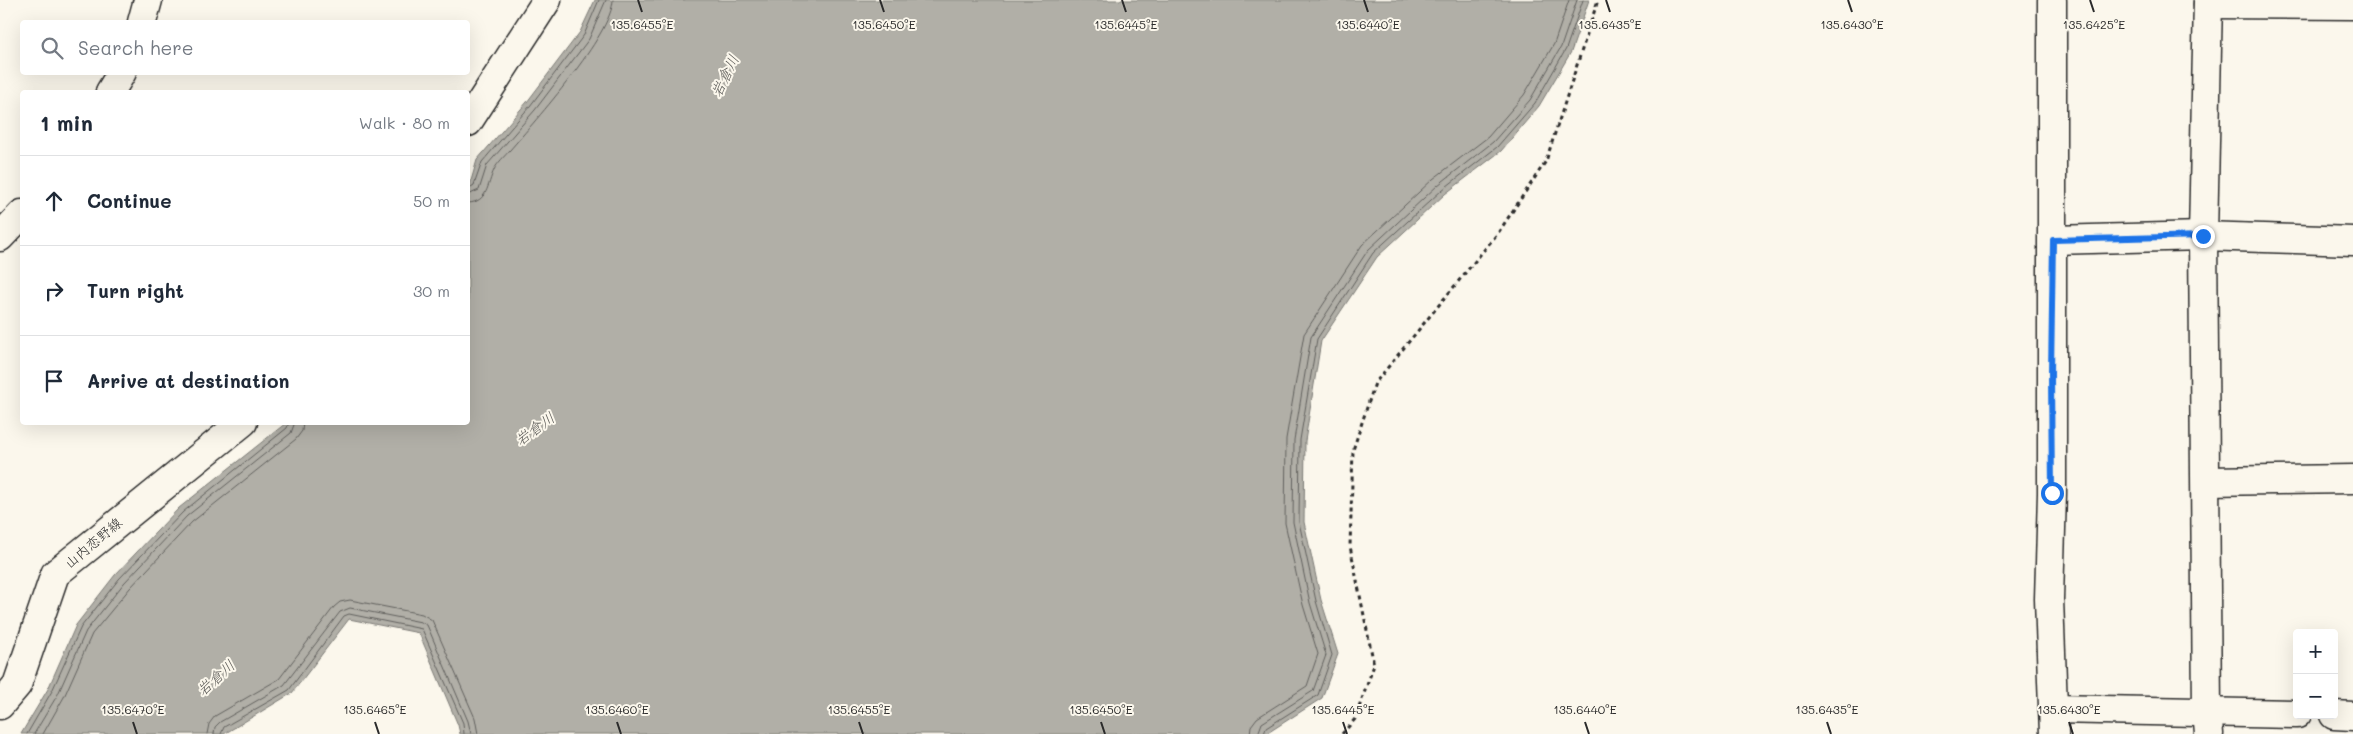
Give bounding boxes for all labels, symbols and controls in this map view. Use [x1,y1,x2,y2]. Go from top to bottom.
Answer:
text: 135.6455°E [611,16,673,32]
text: 135.6450°E [852,16,916,32]
text: 135.6445°E [1095,16,1158,32]
text: 135.6440°E [1336,16,1400,32]
text: 135.6435°E [1579,16,1642,32]
text: 135.6430°E [1820,16,1884,32]
text: 135.6425°E [2063,16,2125,32]
search box [20,20,470,75]
icon: search [38,34,66,62]
text: Search here [78,35,194,60]
water label: 岩倉川 [705,51,743,100]
text: 1 min [40,109,93,136]
text: Walk · 80 m [359,112,450,133]
icon: ahead [40,187,68,215]
text: Continue [87,188,172,213]
text: 50 m [413,190,450,211]
route end [2192,225,2215,248]
icon: right [40,277,68,305]
text: Turn right [87,278,184,303]
text: 30 m [413,280,450,301]
icon: arrive [40,367,68,395]
text: Arrive at destination [87,368,290,393]
water label: 岩倉川 [510,407,558,450]
route start [2041,482,2064,505]
street label: 山内恋野線 [60,513,126,572]
map controls [2293,629,2338,719]
button: + [2293,629,2338,674]
water label: 岩倉川 [192,655,239,700]
button: − [2293,674,2338,719]
text: 135.6470°E [102,701,165,717]
text: 135.6465°E [344,701,407,717]
text: 135.6460°E [585,701,649,717]
text: 135.6455°E [828,701,890,717]
text: 135.6450°E [1069,701,1133,717]
text: 135.6445°E [1312,701,1375,717]
text: 135.6440°E [1553,701,1617,717]
text: 135.6435°E [1796,701,1859,717]
text: 135.6430°E [2037,701,2101,717]

